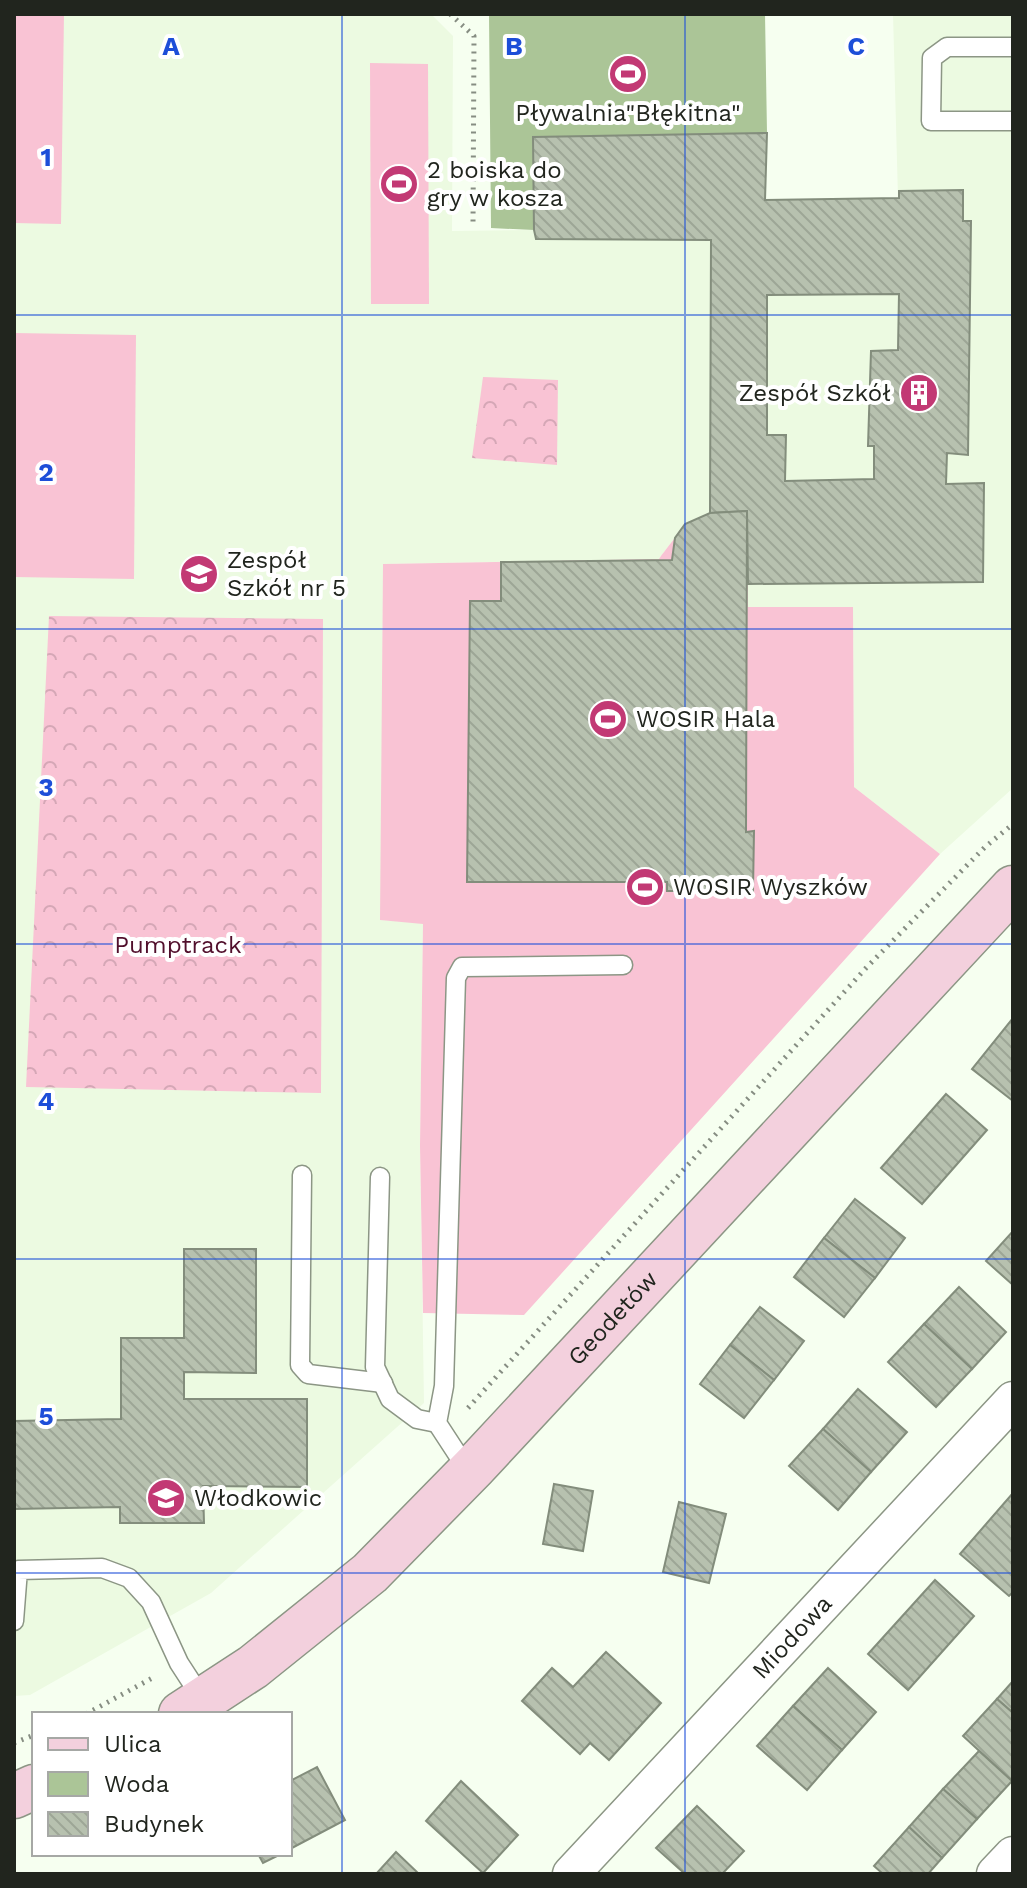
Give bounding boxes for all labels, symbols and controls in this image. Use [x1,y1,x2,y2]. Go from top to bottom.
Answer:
text: A [162,31,180,61]
text: B [505,31,523,61]
text: C [847,31,865,61]
sports icon: Pływalnia"Błękitna" [607,53,649,95]
place label: Pływalnia"Błękitna" [515,99,741,127]
text: 1 [40,142,52,172]
place label: 2 boiska do gry w kosza [427,156,563,212]
sports icon: 2 boiska do gry w kosza [378,163,420,205]
building icon: Zespół Szkół [898,372,940,414]
place label: Zespół Szkół [739,379,891,407]
text: 2 [38,457,54,487]
place label: Zespół Szkół nr 5 [227,546,346,602]
school or university icon: Zespół Szkół nr 5 [178,553,220,595]
sports icon: WOSIR Hala [587,698,629,740]
place label: WOSIR Hala [636,705,775,733]
text: 3 [38,772,54,802]
sports icon: WOSIR Wyszków [624,866,666,908]
place label: WOSIR Wyszków [673,873,868,901]
park label: Pumptrack [114,931,242,959]
text: 4 [38,1086,55,1116]
street label: Geodetów [562,1265,663,1371]
text: 5 [38,1401,54,1431]
school or university icon: Włodkowic [145,1477,187,1519]
place label: Włodkowic [194,1484,322,1512]
street label: Miodowa [746,1590,838,1685]
legend [32,1712,292,1856]
text: Ulica [104,1730,162,1758]
text: Woda [104,1770,169,1798]
text: Budynek [104,1810,205,1838]

